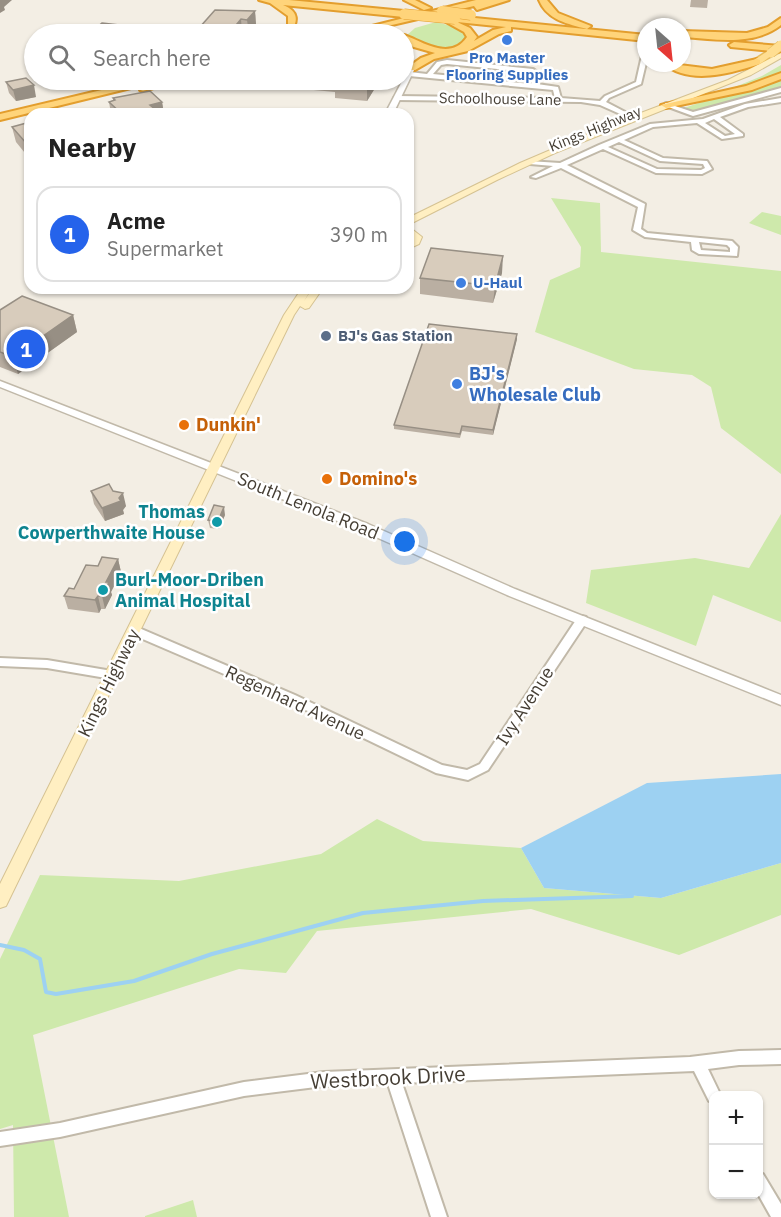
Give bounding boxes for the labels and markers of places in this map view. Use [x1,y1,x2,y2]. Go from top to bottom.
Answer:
marker: Pro Master Flooring Supplies [500,33,514,47]
place label: Pro Master Flooring Supplies [446,48,569,84]
place label: U-Haul [473,273,523,292]
marker: U-Haul [454,276,468,290]
pin: 1 [6,326,46,372]
place label: BJ's Gas Station [338,326,453,345]
marker: BJ's Gas Station [319,329,333,343]
place label: BJ's Wholesale Club [469,362,601,406]
marker: BJ's Wholesale Club [450,377,464,391]
place label: Dunkin' [196,413,261,436]
marker: Dunkin' [177,418,191,432]
place label: Domino's [339,467,417,490]
marker: Domino's [320,472,334,486]
place label: Thomas Cowperthwaite House [18,500,205,544]
marker: Thomas Cowperthwaite House [210,515,224,529]
place label: Burl-Moor-Driben Animal Hospital [115,568,264,612]
marker: Burl-Moor-Driben Animal Hospital [96,583,110,597]

